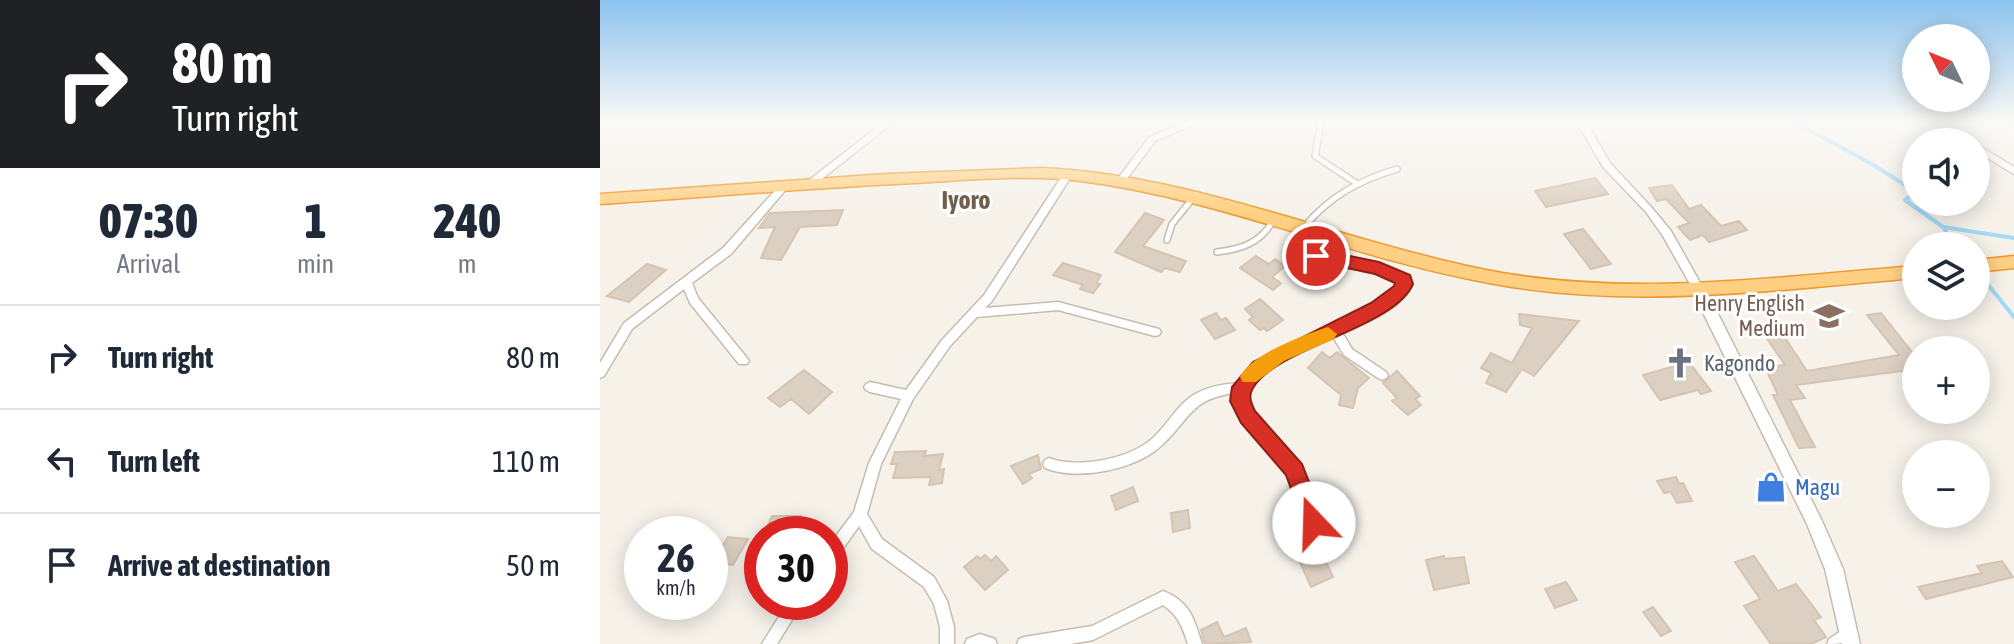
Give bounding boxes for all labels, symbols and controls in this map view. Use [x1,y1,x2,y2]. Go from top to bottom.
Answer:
north arrow [1902,24,1990,112]
map controls [1902,24,1990,528]
text: 80 m [172,31,273,95]
icon: right [40,32,144,136]
text: Turn right [172,97,299,139]
button: sound [1902,128,1990,216]
district label: Iyoro [941,185,991,215]
text: 07:30 [99,193,198,248]
text: 1 [304,193,327,248]
text: 240 [433,193,501,248]
pin [1282,222,1350,290]
button: layers [1902,232,1990,320]
icon: arrive [1294,234,1338,278]
text: Arrival [117,249,180,279]
text: min [297,249,334,279]
text: m [458,249,476,279]
place label: Henry English Medium [1694,290,1805,341]
school or university icon: Henry English Medium [1812,299,1846,333]
icon: right [40,335,84,379]
button: + [1902,336,1990,424]
text: Turn right [108,340,214,374]
text: 80 m [506,340,560,374]
church icon: Kagondo [1663,346,1697,380]
place label: Kagondo [1704,350,1775,376]
icon: left [40,439,84,483]
button: − [1902,440,1990,528]
text: Turn left [108,444,200,478]
text: 110 m [492,444,560,478]
shop icon: Magu [1754,470,1788,504]
place label: Magu [1795,474,1840,500]
position arrow [1272,481,1356,565]
speed limit sign: 30 [744,516,848,620]
text: 26 [657,535,695,580]
icon: arrive [40,543,84,587]
text: Arrive at destination [108,548,330,582]
text: 50 m [506,548,560,582]
text: km/h [656,576,696,599]

